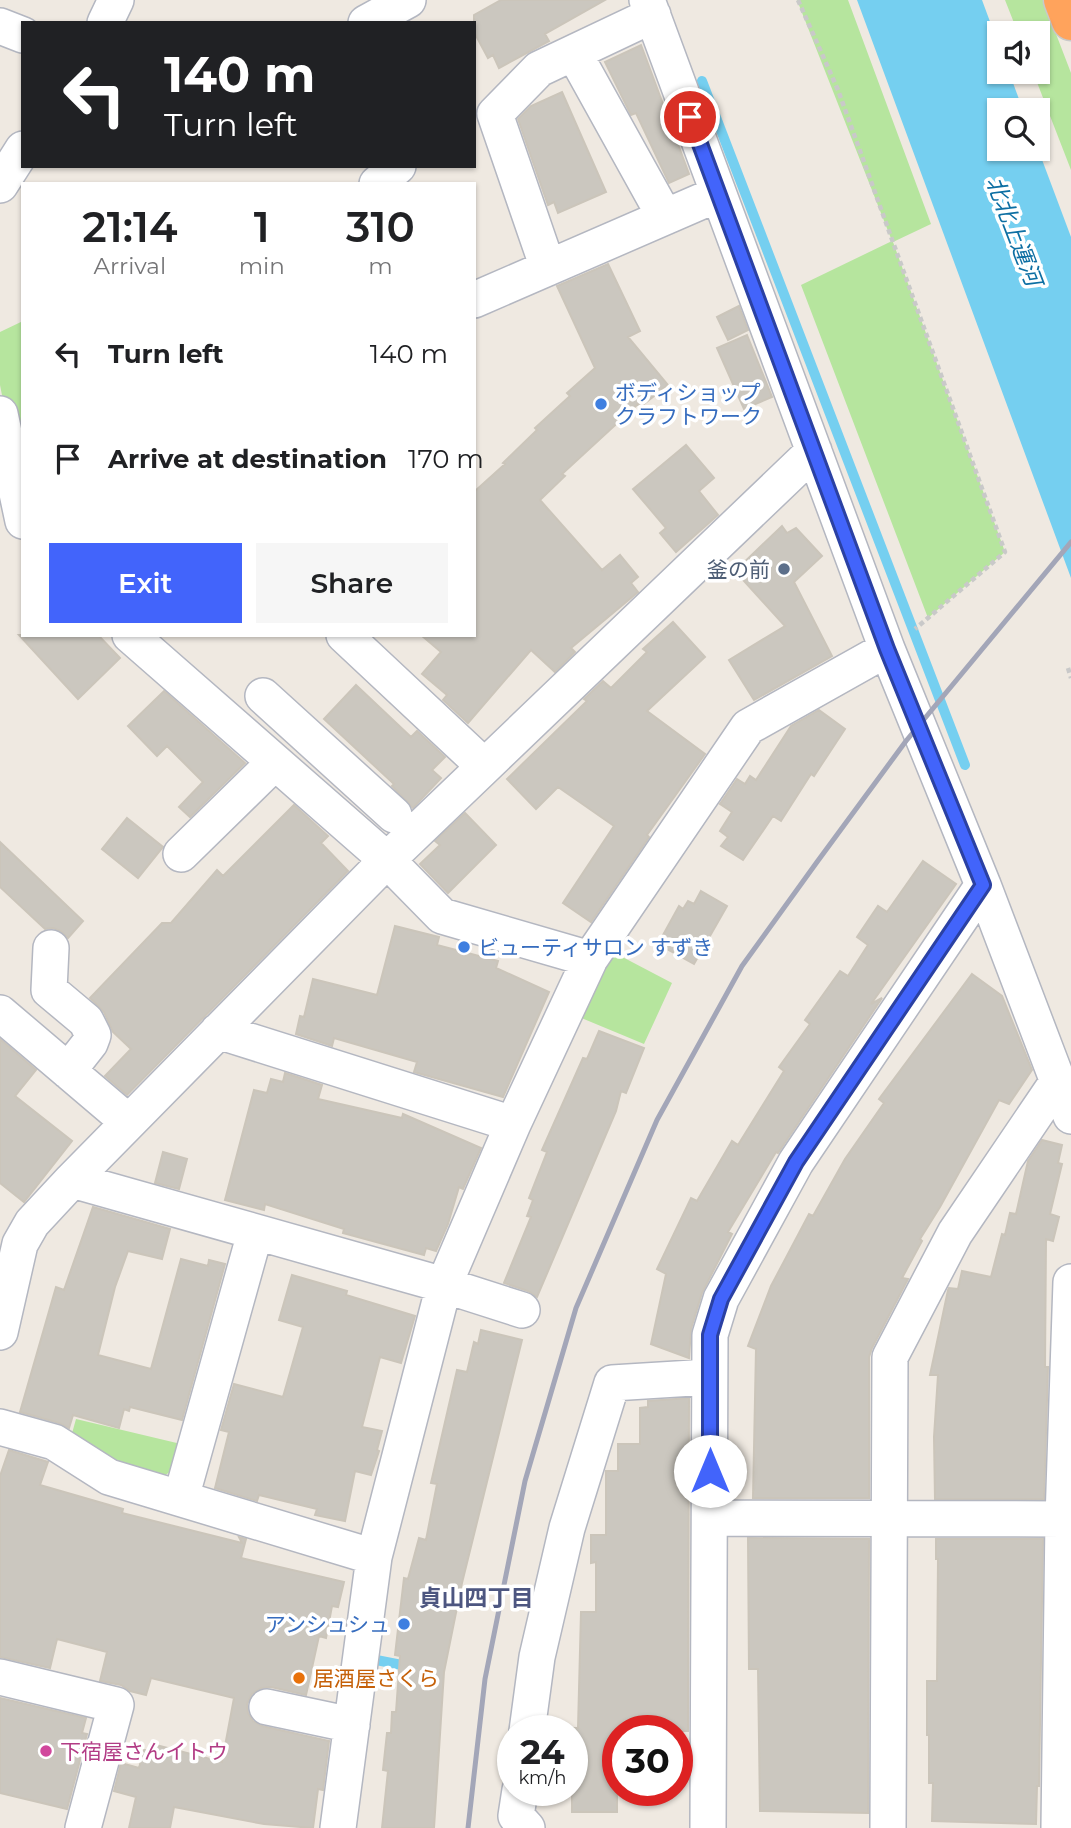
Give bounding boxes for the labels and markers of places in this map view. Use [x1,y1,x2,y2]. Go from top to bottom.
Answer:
pin [660,87,720,147]
place label: ボディショップ クラフトワーク [615,380,762,429]
marker: ボディショップ クラフトワーク [593,396,609,412]
place label: 釜の前 [707,557,770,582]
marker: 釜の前 [776,561,792,577]
place label: ビューティサロン すずき [478,935,713,960]
marker: ビューティサロン すずき [456,939,472,955]
place label: アンシュシュ [265,1612,390,1637]
marker: アンシュシュ [396,1616,412,1632]
place label: 居酒屋さくら [313,1666,439,1691]
marker: 居酒屋さくら [291,1670,307,1686]
place label: 下宿屋さんイトウ [60,1739,228,1764]
marker: 下宿屋さんイトウ [38,1743,54,1759]

